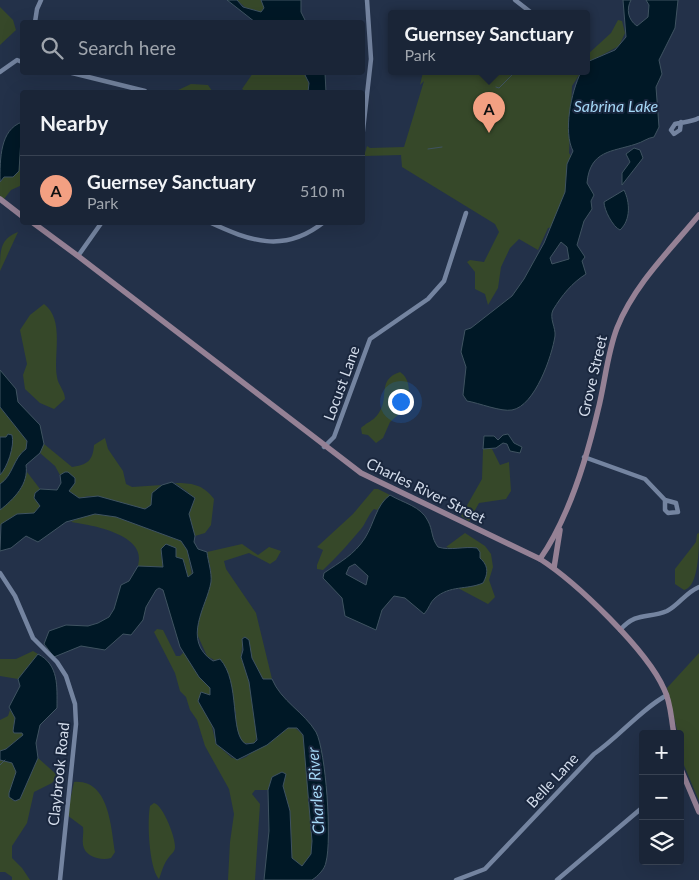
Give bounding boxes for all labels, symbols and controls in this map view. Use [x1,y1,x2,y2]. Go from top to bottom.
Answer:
popup [388,10,590,75]
search box [20,20,365,75]
text: Guernsey Sanctuary [404,22,574,45]
icon: search [38,34,66,62]
text: Search here [78,36,176,59]
text: Park [404,45,436,64]
pin: A [473,92,505,133]
water label: Sabrina Lake [574,96,659,115]
text: Nearby [40,110,108,135]
text: Guernsey Sanctuary [87,170,256,193]
text: A [50,181,62,200]
text: 510 m [300,181,345,200]
text: Park [87,193,118,212]
street label: Grove Street [574,333,610,418]
street label: Locust Lane [319,343,363,423]
your location [388,389,414,415]
street label: Charles River Street [364,453,489,527]
street label: Claybrook Road [44,721,72,827]
map controls [639,730,684,865]
button: + [639,730,684,775]
water label: Charles River [302,746,328,835]
street label: Belle Lane [522,749,582,811]
button: − [639,775,684,820]
button: layers [639,820,684,865]

